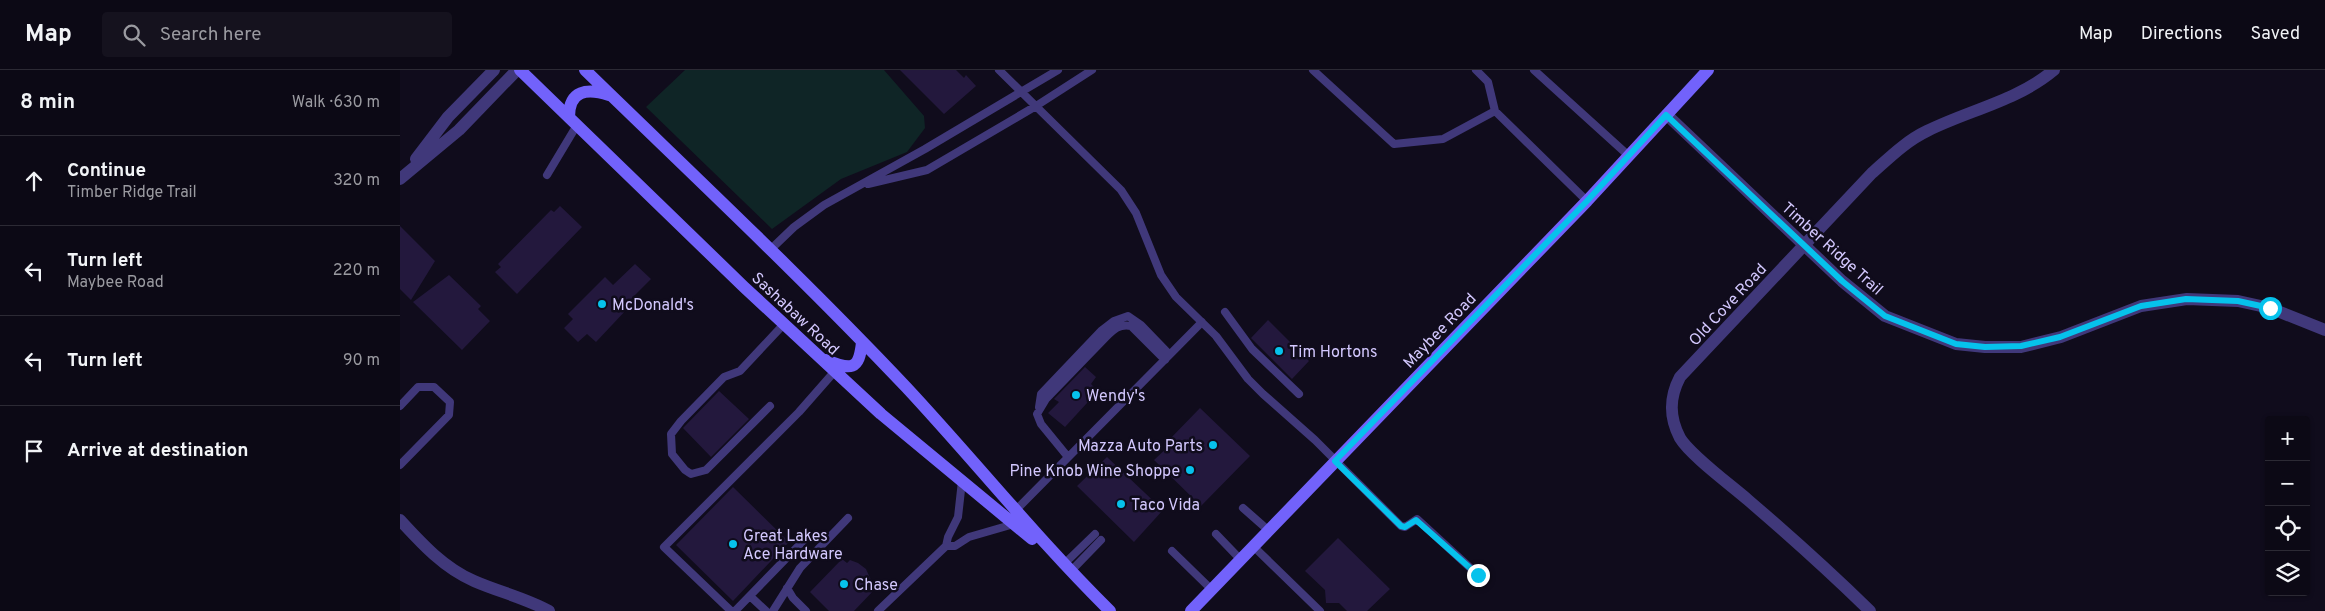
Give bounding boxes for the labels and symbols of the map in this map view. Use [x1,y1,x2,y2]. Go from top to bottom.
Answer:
street label: Timber Ridge Trail [1777,199,1887,300]
street label: Old Cove Road [1685,260,1772,351]
street label: Sashabaw Road [747,269,843,360]
street label: Maybee Road [1400,290,1481,373]
place label: McDonald's [612,296,694,316]
route start [2259,297,2282,320]
marker: McDonald's [596,298,608,310]
place label: Tim Hortons [1289,343,1378,363]
marker: Tim Hortons [1273,345,1285,357]
place label: Wendy's [1086,387,1146,407]
marker: Wendy's [1070,389,1082,401]
place label: Mazza Auto Parts [1078,437,1203,457]
marker: Mazza Auto Parts [1207,439,1219,451]
place label: Pine Knob Wine Shoppe [1009,462,1180,482]
marker: Pine Knob Wine Shoppe [1184,464,1196,476]
place label: Taco Vida [1131,496,1200,516]
marker: Taco Vida [1115,498,1127,510]
place label: Great Lakes Ace Hardware [743,527,843,565]
marker: Great Lakes Ace Hardware [727,538,739,550]
route end [1467,564,1490,587]
place label: Chase [854,576,898,596]
marker: Chase [838,578,850,590]

